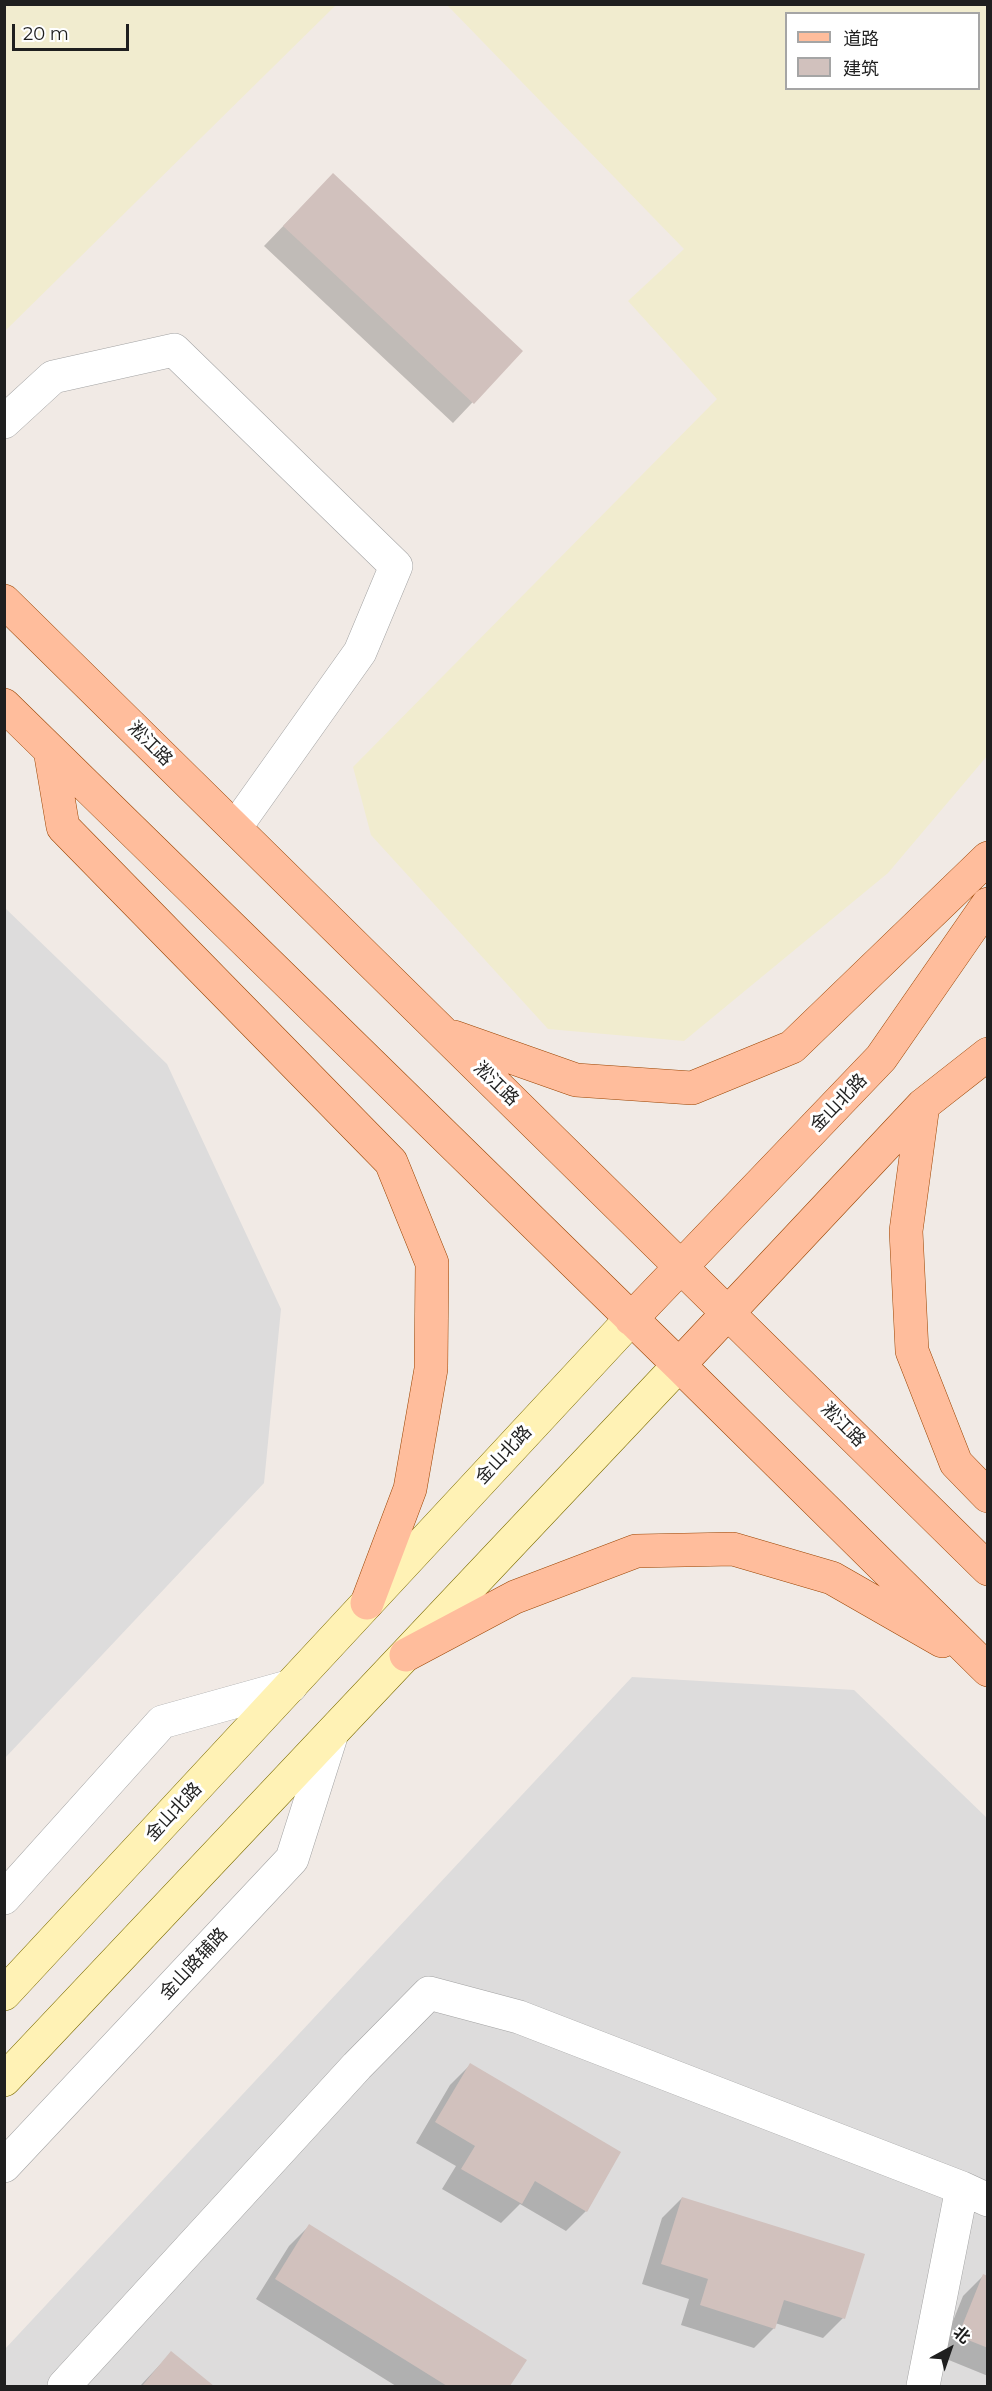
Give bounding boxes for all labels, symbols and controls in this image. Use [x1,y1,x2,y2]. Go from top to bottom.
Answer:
scale bar [15,12,132,50]
legend [785,12,980,90]
text: 20 m [23,23,69,45]
text: 道路 [843,28,879,50]
text: 建筑 [843,58,879,80]
street label: 淞江路 [123,717,177,771]
street label: 淞江路 [469,1057,523,1111]
street label: 金山北路 [806,1070,872,1136]
street label: 淞江路 [816,1398,870,1452]
street label: 金山北路 [472,1421,536,1489]
street label: 金山北路 [142,1778,206,1846]
street label: 金山路辅路 [155,1924,233,2004]
north arrow [920,2319,980,2379]
text: 北 [950,2322,974,2347]

